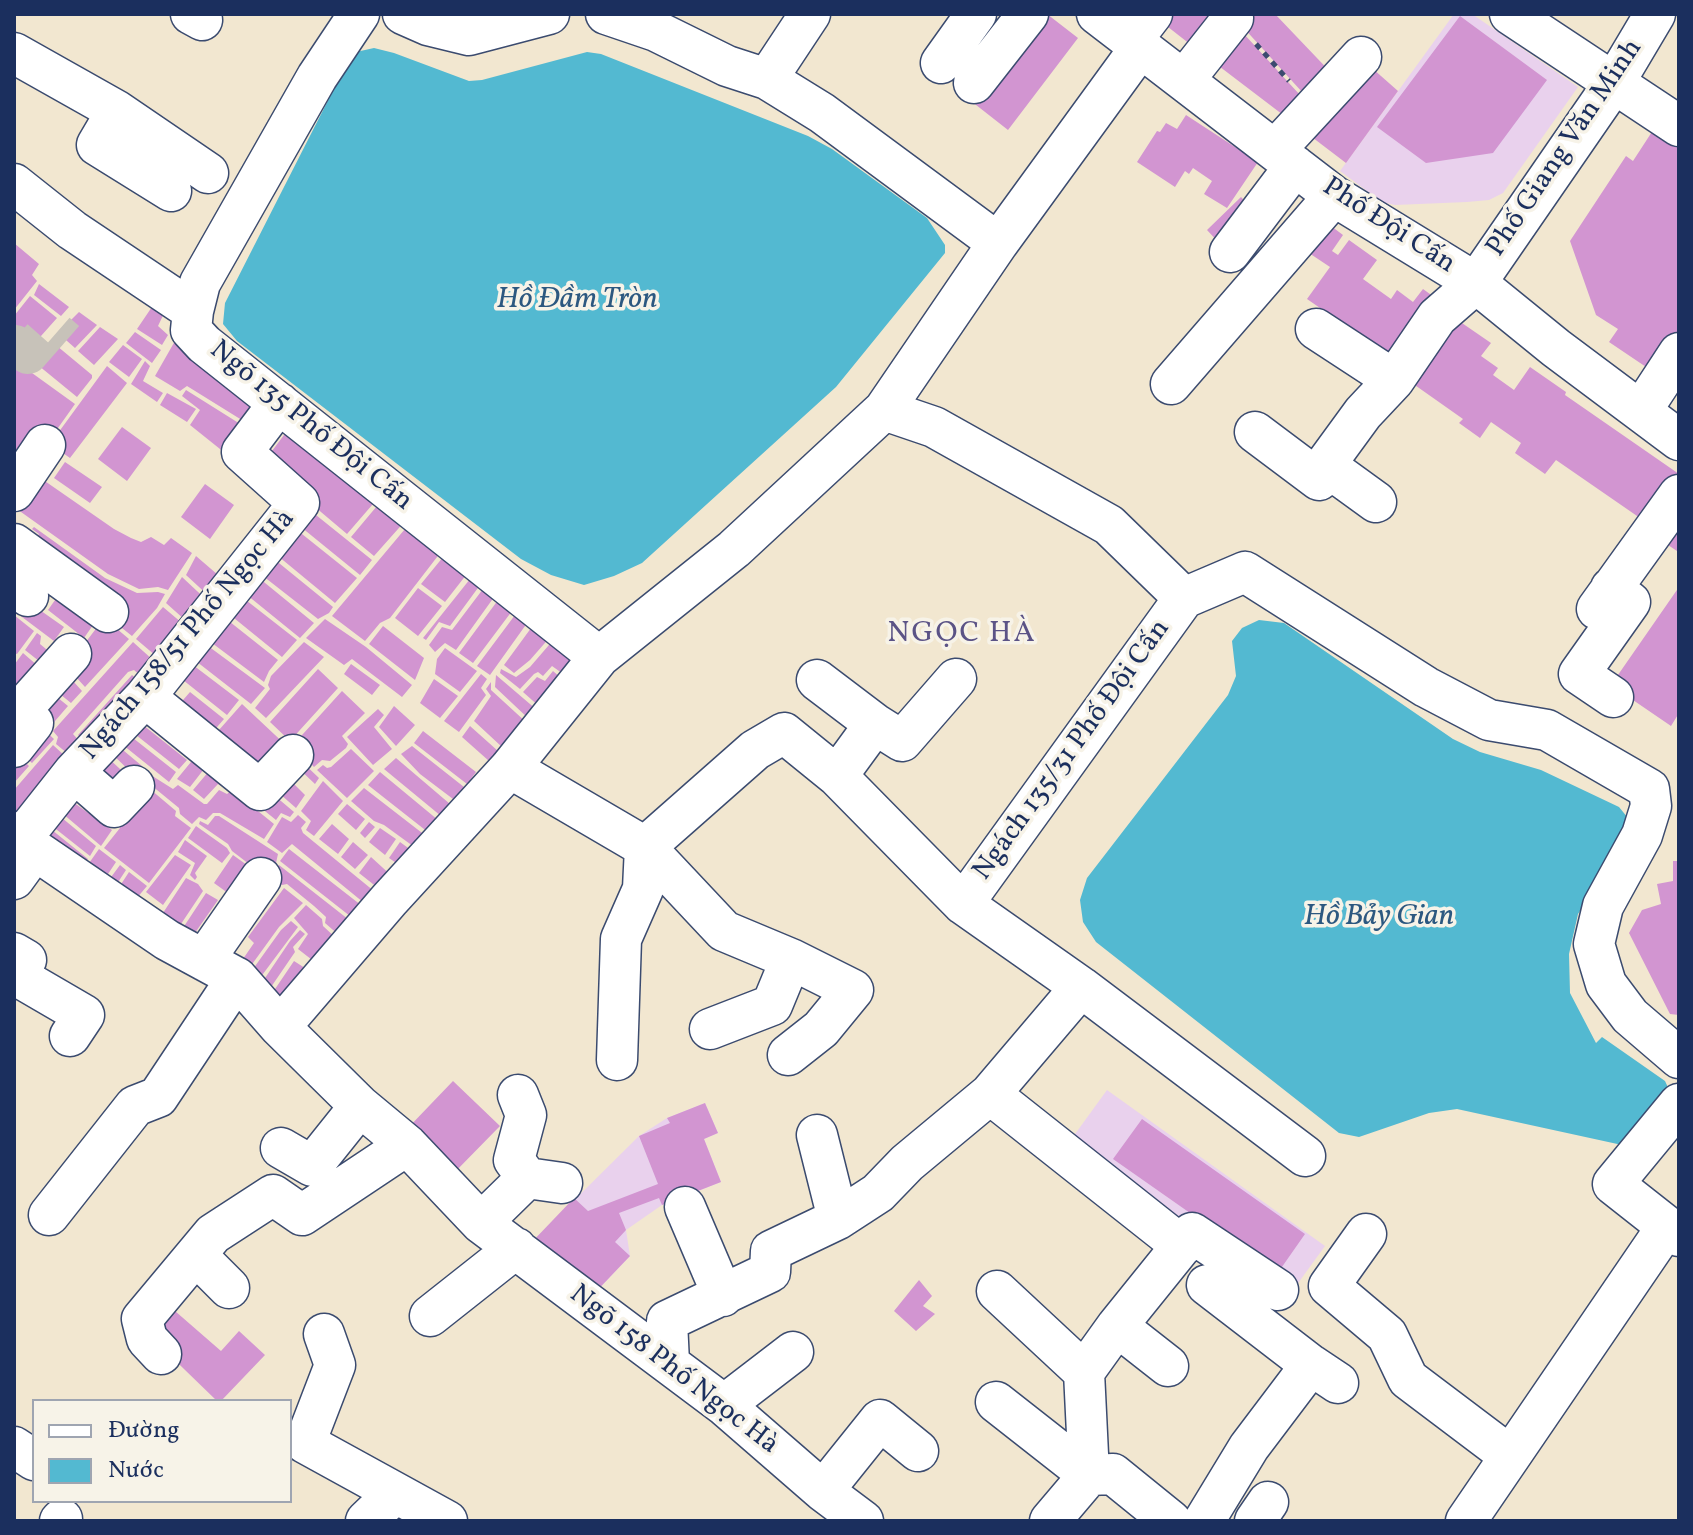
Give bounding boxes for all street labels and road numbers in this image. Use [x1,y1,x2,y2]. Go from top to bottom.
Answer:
street label: Phố Giang Văn Minh [1481,34,1651,264]
street label: Phố Đội Cấn [1315,172,1461,282]
street label: Ngõ 135 Phố Đội Cấn [202,335,418,519]
street label: Ngách 158/51 Phố Ngọc Hà [74,504,304,768]
street label: Ngách 135/31 Phố Đội Cấn [967,614,1179,888]
street label: Ngõ 158 Phố Ngọc Hà [562,1279,784,1463]

